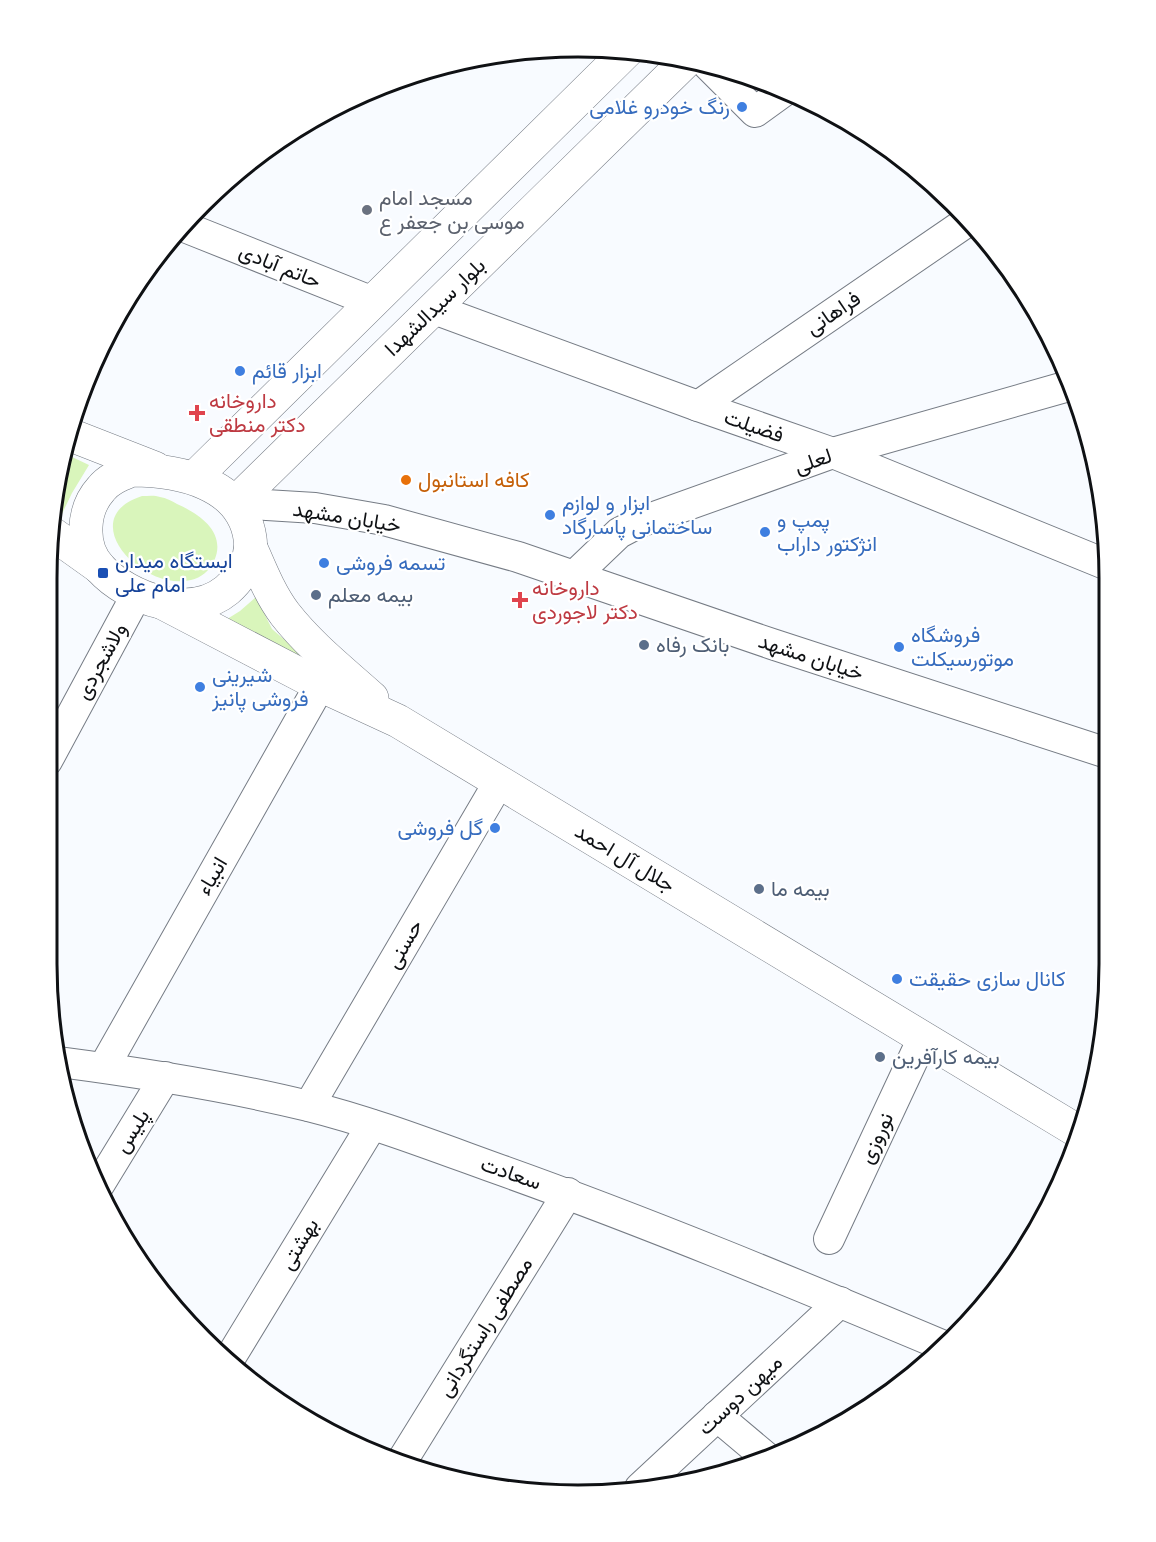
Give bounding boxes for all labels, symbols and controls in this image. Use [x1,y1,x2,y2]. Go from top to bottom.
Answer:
place label: رنگ خودرو غلامی [589,95,730,120]
marker: رنگ خودرو غلامی [735,100,749,114]
place label: مسجد امام موسی بن جعفر ع [379,186,525,236]
marker: مسجد امام موسی بن جعفر ع [360,203,374,217]
street label: حاتم آبادی [235,239,324,295]
street label: بلوار سیدالشهدا [380,253,491,362]
street label: فراهانی [801,286,865,341]
place label: ابزار قائم [252,359,322,385]
marker: ابزار قائم [233,364,247,378]
place label: داروخانه دکتر منطقی [209,389,306,438]
street label: فضیلت [721,405,787,447]
marker: داروخانه دکتر منطقی [190,406,204,420]
street label: لعلی [791,443,835,479]
place label: کافه استانبول [418,468,530,493]
marker: کافه استانبول [399,473,413,487]
place label: ابزار و لوازم ساختمانی پاسارگاد [562,491,712,541]
street label: خیابان مشهد [291,497,403,538]
marker: ابزار و لوازم ساختمانی پاسارگاد [543,508,557,522]
place label: پمپ و انژکتور داراب [777,508,877,557]
marker: پمپ و انژکتور داراب [758,525,772,539]
place label: ایستگاه میدان امام علی [115,549,233,599]
place label: تسمه فروشی [336,551,445,576]
marker: تسمه فروشی [317,556,331,570]
marker: ایستگاه میدان امام علی [96,566,110,580]
place label: داروخانه دکتر لاجوردی [532,576,638,625]
place label: بیمه معلم [328,583,413,609]
marker: بیمه معلم [309,588,323,602]
marker: داروخانه دکتر لاجوردی [513,593,527,607]
street label: ولاشجردی [70,619,133,704]
place label: فروشگاه موتورسیکلت [911,623,1014,672]
street label: خیابان مشهد [755,629,867,686]
place label: بانک رفاه [656,633,729,658]
marker: بانک رفاه [637,638,651,652]
marker: فروشگاه موتورسیکلت [892,640,906,654]
place label: شیرینی فروشی پانیز [211,663,309,713]
marker: شیرینی فروشی پانیز [193,680,207,694]
place label: گل فروشی [397,816,483,841]
street label: جلال آل احمد [571,819,679,897]
marker: گل فروشی [488,821,502,835]
street label: انبیاء [192,853,232,899]
place label: بیمه ما [771,877,830,901]
marker: بیمه ما [752,882,766,896]
street label: حسنی [380,915,428,973]
place label: کانال سازی حقیقت [909,967,1066,992]
marker: کانال سازی حقیقت [890,972,904,986]
place label: بیمه کارآفرین [892,1045,1000,1070]
marker: بیمه کارآفرین [873,1050,887,1064]
street label: پلیس [109,1105,156,1158]
street label: نوروزی [854,1109,899,1168]
street label: سعادت [478,1151,544,1195]
street label: بهشتی [274,1214,324,1275]
street label: مصطفی راستگردانی [432,1253,538,1402]
street label: میهن دوست [693,1350,788,1441]

